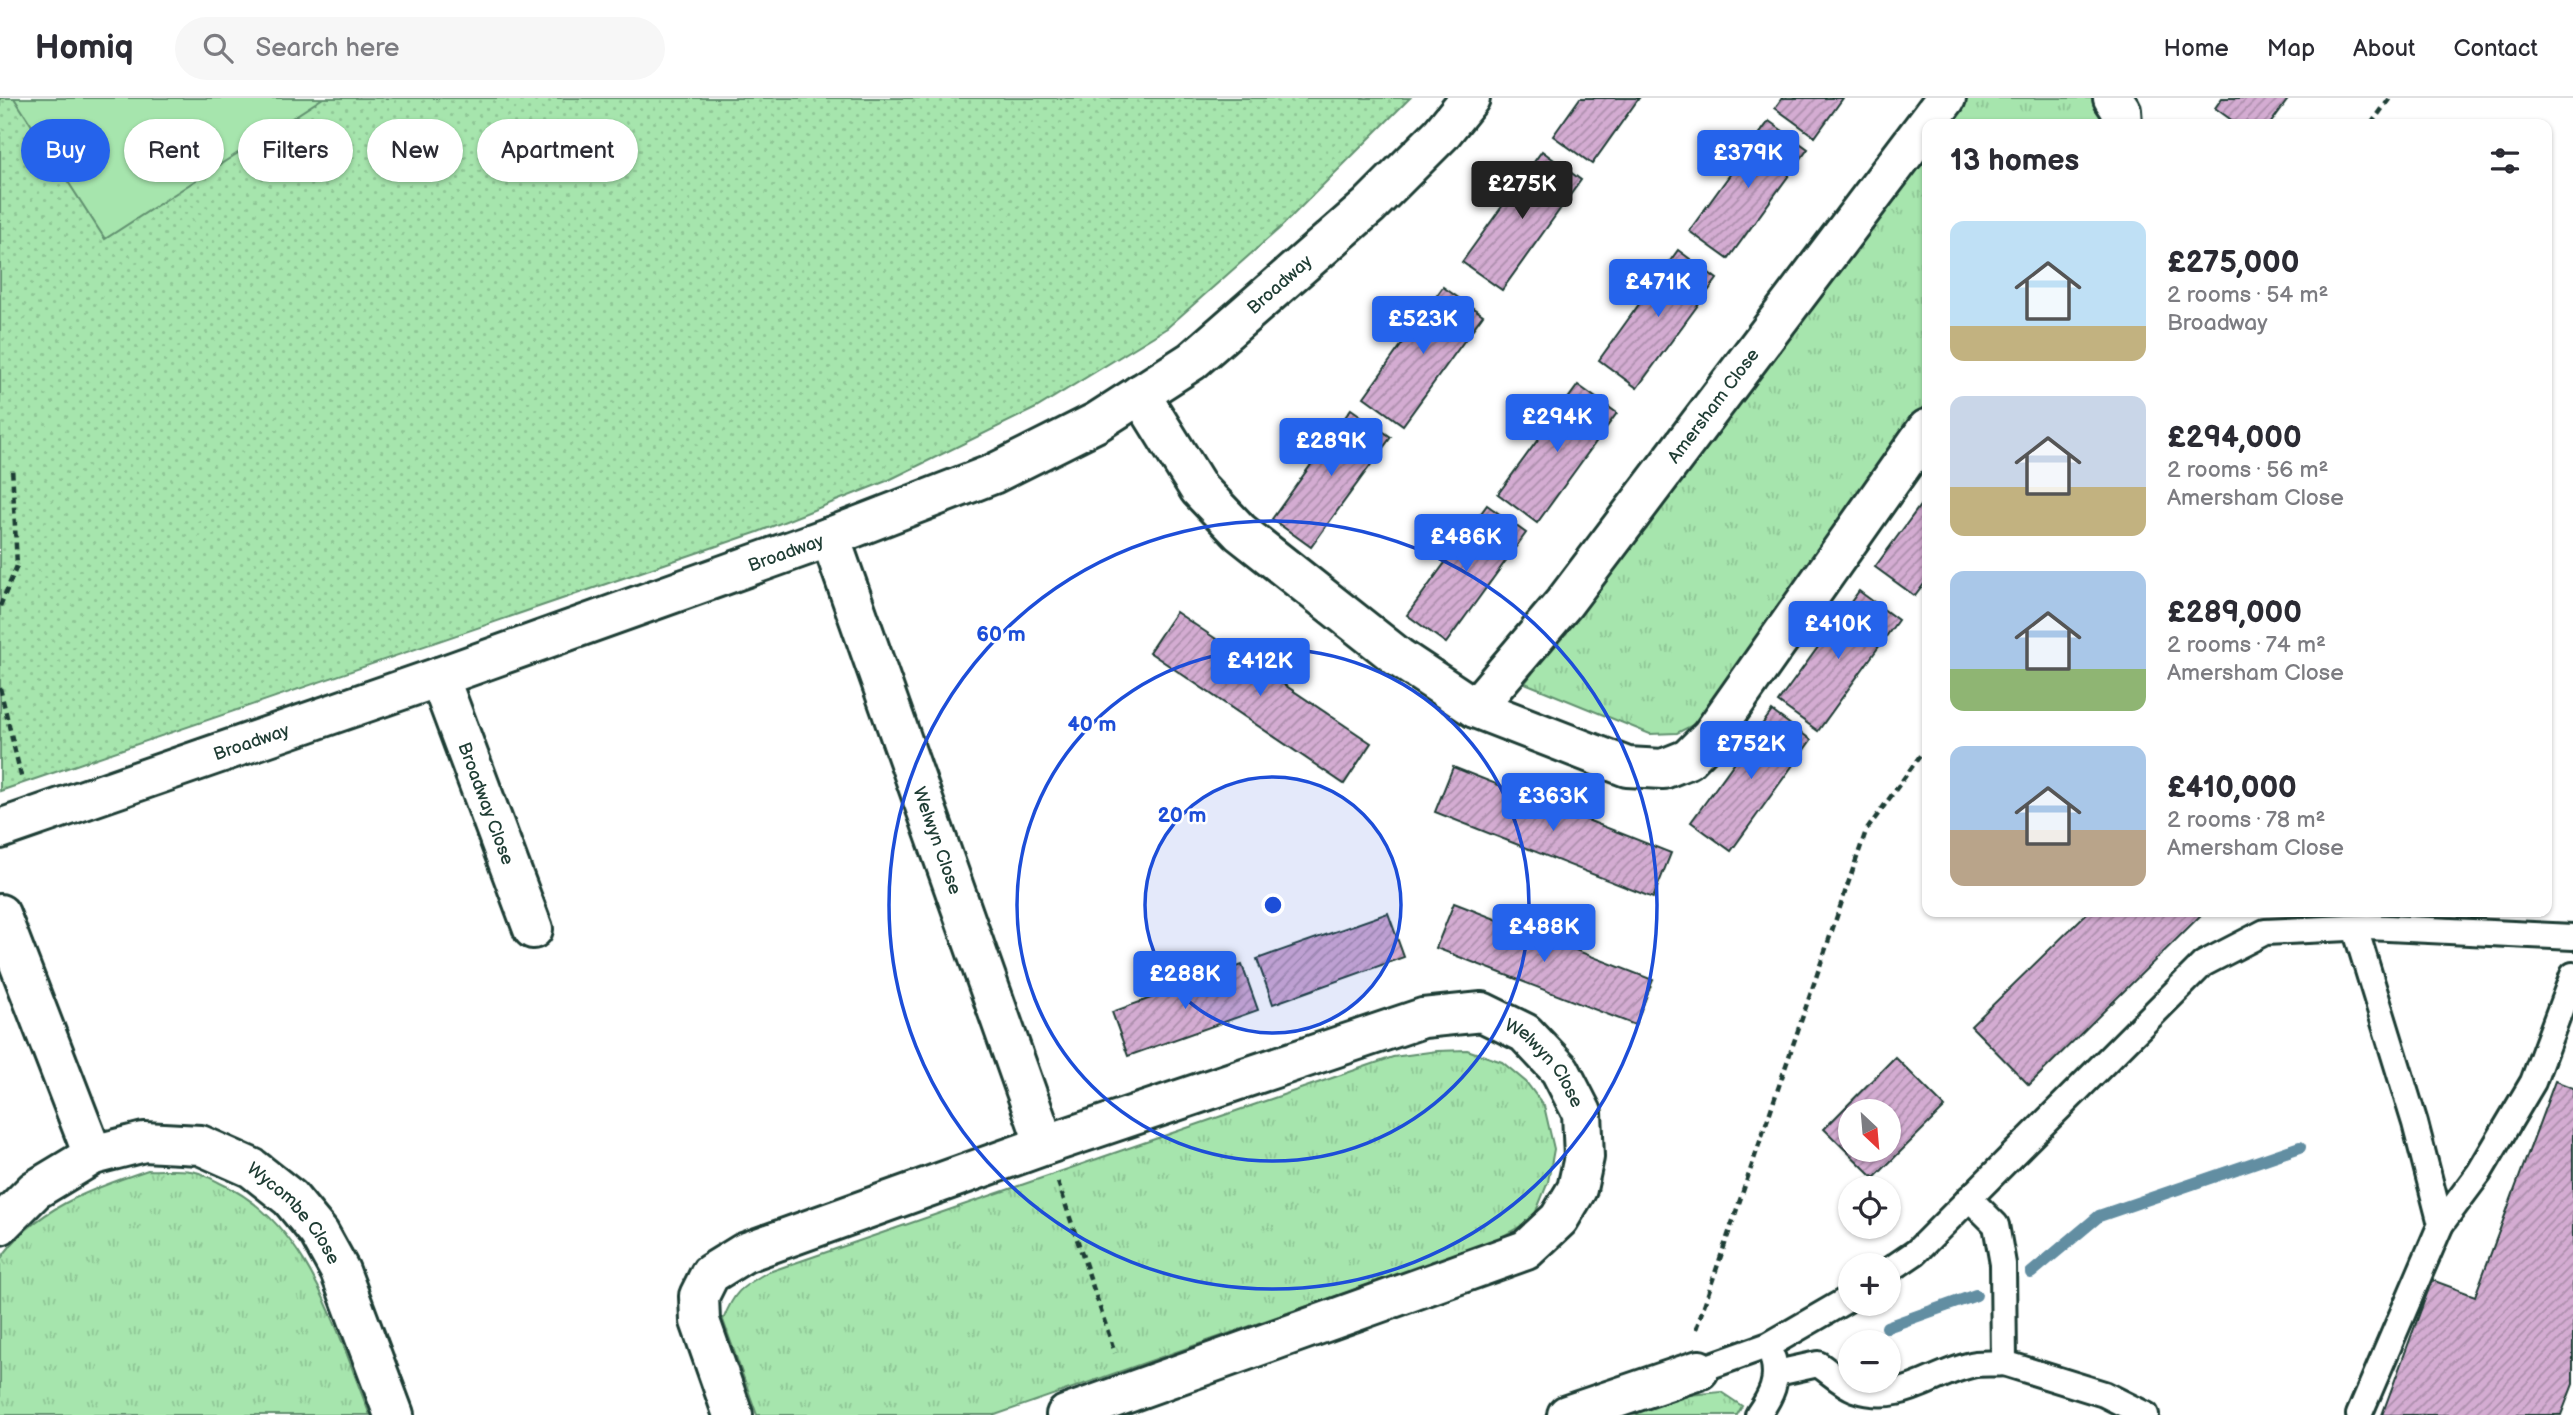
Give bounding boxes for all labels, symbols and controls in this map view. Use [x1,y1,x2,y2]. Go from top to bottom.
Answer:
search box [175,17,665,80]
text: Homiq [35,28,133,68]
icon: search [199,29,237,67]
text: Search here [255,33,400,64]
text: Home [2164,34,2229,63]
text: Map [2267,34,2315,63]
text: About [2353,34,2415,63]
text: Contact [2453,34,2538,63]
chip: Buy [21,119,110,182]
chip: Rent [124,119,224,182]
chip: Filters [238,119,353,182]
chip: New [367,119,463,182]
chip: Apartment [477,119,638,182]
pin: £379K [1699,130,1797,190]
text: £379K [1713,139,1783,167]
icon: filters [2486,142,2524,180]
text: 13 homes [1950,143,2079,179]
pin: £275K [1473,162,1571,221]
text: £275K [1487,170,1557,198]
text: £275,000 [2167,245,2299,281]
icon: home [2006,249,2090,333]
street label: Broadway [1243,250,1317,318]
pin: £471K [1609,260,1707,319]
text: £471K [1625,268,1691,296]
text: 2 rooms · 54 m² [2167,281,2329,309]
pin: £523K [1374,296,1472,356]
text: £523K [1388,305,1458,333]
text: Broadway [2167,309,2268,337]
street label: Amersham Close [1663,344,1764,467]
pin: £294K [1508,394,1606,454]
text: £294K [1522,403,1592,431]
pin: £289K [1282,418,1380,478]
text: £294,000 [2167,420,2302,456]
icon: home [2006,424,2090,508]
text: £289K [1295,427,1367,455]
text: 2 rooms · 56 m² [2167,456,2329,484]
text: Amersham Close [2167,484,2344,512]
pin: £486K [1417,514,1515,574]
text: £486K [1430,523,1502,551]
street label: Broadway [745,529,827,576]
text: £289,000 [2167,595,2302,631]
icon: home [2006,599,2090,683]
pin: £410K [1789,602,1887,661]
text: £410K [1804,610,1872,638]
text: 60 m [976,622,1026,647]
text: 2 rooms · 74 m² [2167,631,2326,659]
pin: £412K [1211,638,1309,698]
text: £412K [1227,647,1293,675]
text: Amersham Close [2167,659,2344,687]
text: 40 m [1067,712,1117,737]
street label: Broadway [211,719,293,765]
pin: £752K [1702,722,1800,781]
text: £752K [1716,730,1786,758]
street label: Broadway Close [454,739,519,868]
text: £410,000 [2167,770,2297,806]
pin: £363K [1504,774,1602,833]
icon: home [2006,774,2090,858]
text: £363K [1518,782,1588,810]
street label: Welwyn Close [909,784,966,897]
text: 20 m [1158,803,1206,828]
text: 2 rooms · 78 m² [2167,806,2325,834]
text: Amersham Close [2167,834,2344,862]
centre of rings [1261,893,1285,917]
pin: £488K [1495,904,1593,964]
text: £488K [1508,913,1580,941]
pin: £288K [1136,951,1234,1011]
text: £288K [1149,960,1221,988]
street label: Welwyn Close [1501,1014,1588,1111]
north arrow [1838,1099,1900,1162]
map controls [1838,1099,1901,1393]
street label: Wycombe Close [243,1158,345,1268]
button: locate [1838,1176,1901,1239]
button: + [1838,1253,1901,1316]
button: − [1838,1330,1901,1393]

